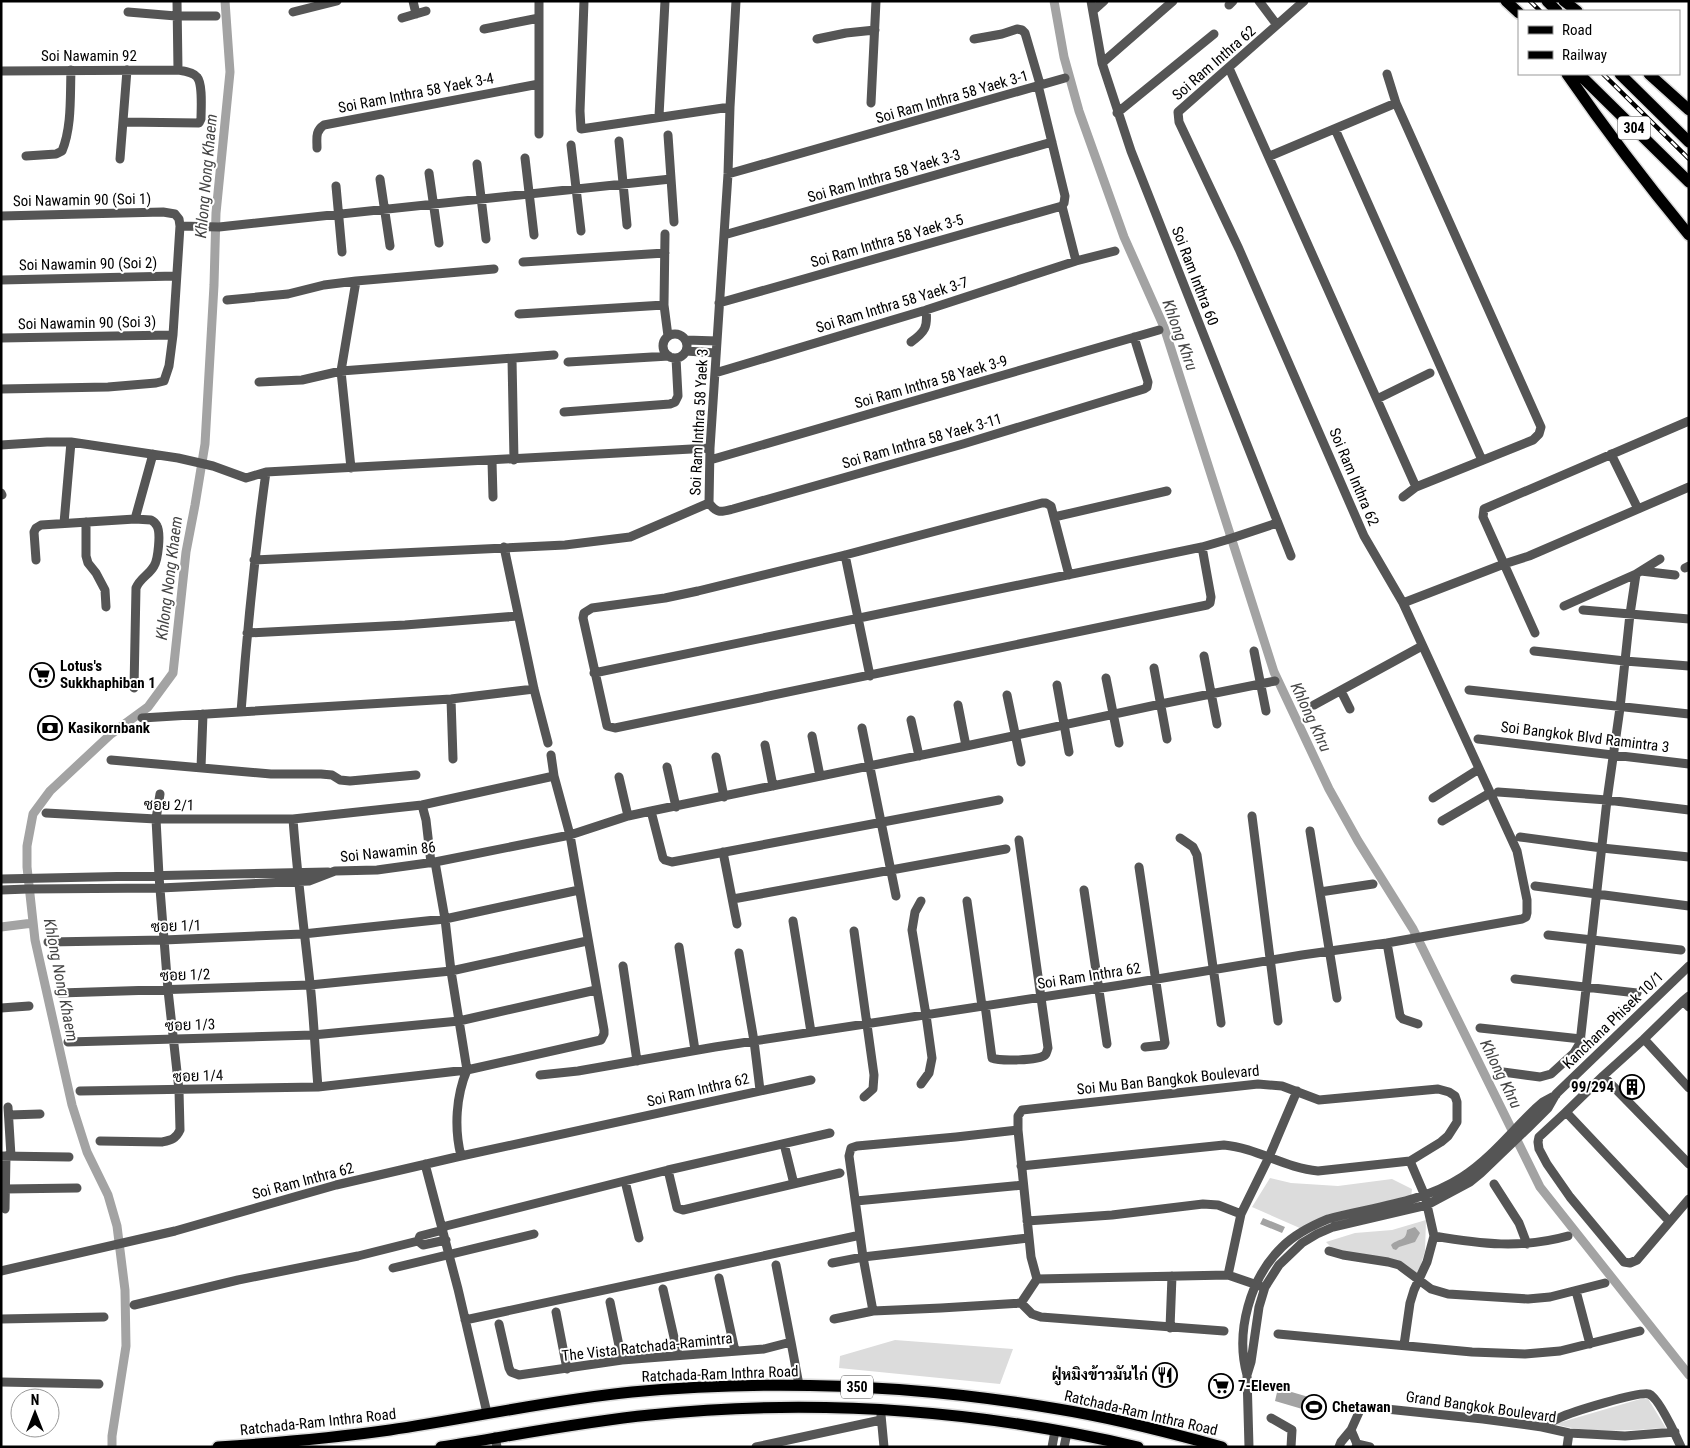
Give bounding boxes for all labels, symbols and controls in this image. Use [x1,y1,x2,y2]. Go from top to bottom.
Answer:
legend [1518,10,1680,75]
text: Road [1562,21,1592,39]
street label: Soi Ram Inthra 62 [1169,22,1259,104]
text: Railway [1562,46,1607,64]
street label: Soi Nawamin 92 [41,47,137,65]
street label: Soi Ram Inthra 58 Yaek 3-1 [873,67,1031,127]
street label: Soi Ram Inthra 58 Yaek 3-4 [337,69,495,117]
water label: Khlong Nong Khaem [191,113,221,239]
road number: 304 [1618,116,1650,140]
street label: Soi Ram Inthra 58 Yaek 3-3 [805,146,963,206]
street label: Soi Nawamin 90 (Soi 1) [13,190,151,210]
street label: Soi Ram Inthra 58 Yaek 3-5 [808,211,966,271]
street label: Soi Ram Inthra 60 [1168,224,1222,328]
street label: Soi Nawamin 90 (Soi 2) [19,254,157,274]
street label: Soi Ram Inthra 58 Yaek 3-7 [814,273,970,337]
water label: Khlong Khru [1158,297,1202,374]
street label: Soi Nawamin 90 (Soi 3) [18,313,156,333]
street label: Soi Ram Inthra 58 Yaek 3 [686,348,712,496]
street label: Soi Ram Inthra 58 Yaek 3-9 [852,352,1010,412]
street label: Soi Ram Inthra 58 Yaek 3-11 [840,410,1004,472]
street label: Soi Ram Inthra 62 [1325,425,1383,529]
water label: Khlong Nong Khaem [152,515,186,641]
place label: Lotus's Sukkhaphiban 1 [60,657,156,692]
supermarket icon: Lotus's Sukkhaphiban 1 [29,662,55,688]
water label: Khlong Khru [1287,679,1336,755]
bank icon: Kasikornbank [37,715,63,741]
street label: Soi Bangkok Blvd Ramintra 3 [1500,718,1670,756]
place label: Kasikornbank [68,719,151,737]
street label: ซอย 2/1 [144,796,194,814]
street label: Soi Nawamin 86 [339,838,437,866]
street label: ซอย 1/1 [150,916,202,936]
water label: Khlong Nong Khaem [40,917,82,1043]
street label: Soi Ram Inthra 62 [1036,959,1142,993]
street label: ซอย 1/2 [159,965,211,985]
street label: Kanchana Phisek 10/1 [1559,967,1667,1073]
street label: ซอย 1/3 [164,1015,216,1035]
water label: Khlong Khru [1476,1036,1526,1112]
street label: Soi Mu Ban Bangkok Boulevard [1076,1061,1260,1099]
street label: ซอย 1/4 [172,1066,224,1086]
street label: Soi Ram Inthra 62 [645,1069,751,1111]
building icon: 99/294 [1619,1074,1645,1100]
place label: 99/294 [1571,1078,1614,1096]
street label: Soi Ram Inthra 62 [250,1159,356,1203]
street label: The Vista Ratchada-Ramintra [561,1329,733,1365]
street label: Ratchada-Ram Inthra Road [641,1362,799,1386]
restaurant icon: ฝู่หมิงข้าวมันไก่ [1152,1362,1178,1388]
place label: ฝู่หมิงข้าวมันไก่ [1052,1365,1148,1386]
supermarket icon: 7-Eleven [1208,1373,1234,1399]
road number: 350 [841,1375,873,1398]
place label: 7-Eleven [1238,1377,1290,1395]
street label: Ratchada-Ram Inthra Road [1063,1387,1219,1439]
north arrow [10,1388,60,1438]
street label: Grand Bangkok Boulevard [1405,1388,1557,1426]
text: N [31,1392,39,1408]
sports icon: Chetawan [1301,1394,1327,1420]
place label: Chetawan [1332,1398,1391,1416]
street label: Ratchada-Ram Inthra Road [239,1405,397,1439]

